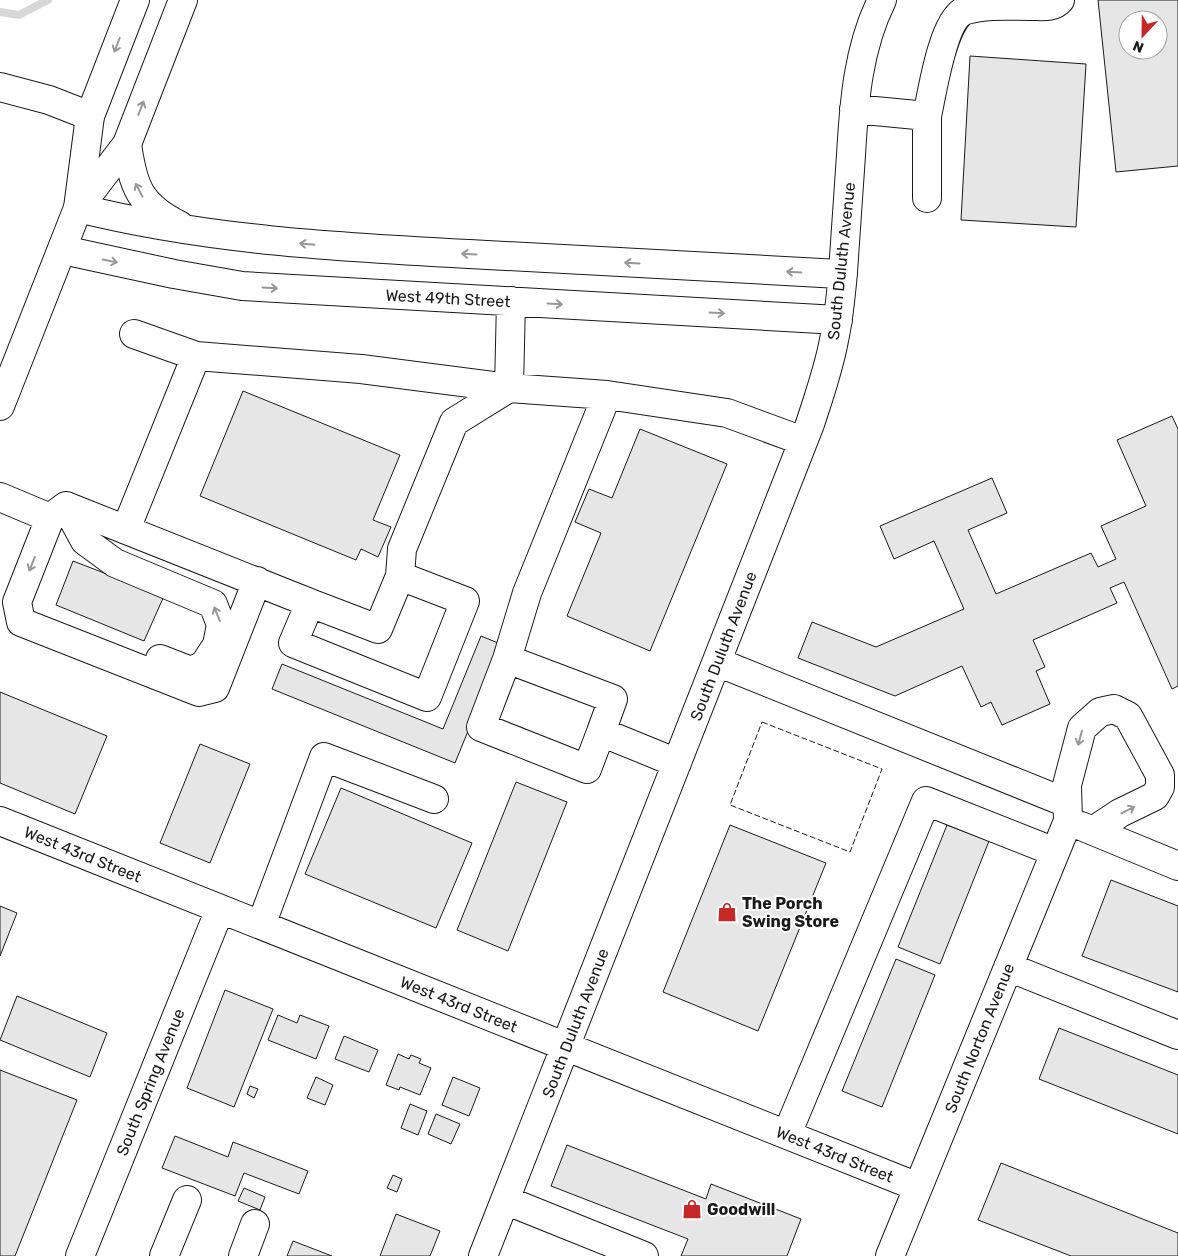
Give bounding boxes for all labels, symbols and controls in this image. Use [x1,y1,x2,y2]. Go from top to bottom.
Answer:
north arrow [1118,10,1168,60]
one-way arrow [112,37,121,53]
text: N [1130,37,1146,56]
one-way arrow [136,101,146,116]
street label: South Duluth Avenue [824,181,859,341]
one-way arrow [134,182,144,197]
one-way arrow [300,239,316,248]
one-way arrow [462,249,478,258]
one-way arrow [102,257,118,266]
one-way arrow [624,258,640,267]
one-way arrow [786,267,802,276]
one-way arrow [262,283,278,292]
street label: West 49th Street [385,286,511,311]
one-way arrow [546,299,562,308]
one-way arrow [709,308,725,317]
one-way arrow [27,556,36,571]
street label: South Duluth Avenue [686,569,761,724]
one-way arrow [211,607,221,622]
one-way arrow [1074,730,1084,746]
one-way arrow [1120,805,1135,815]
street label: West 43rd Street [21,822,144,887]
place label: The Porch Swing Store [742,894,839,931]
shop icon: The Porch Swing Store [716,901,738,923]
street label: South Duluth Avenue [538,946,613,1101]
street label: South Norton Avenue [941,961,1018,1116]
street label: West 43rd Street [397,972,520,1037]
street label: South Spring Avenue [112,1006,189,1158]
street label: West 43rd Street [773,1122,896,1187]
shop icon: Goodwill [681,1198,703,1220]
place label: Goodwill [707,1200,775,1219]

